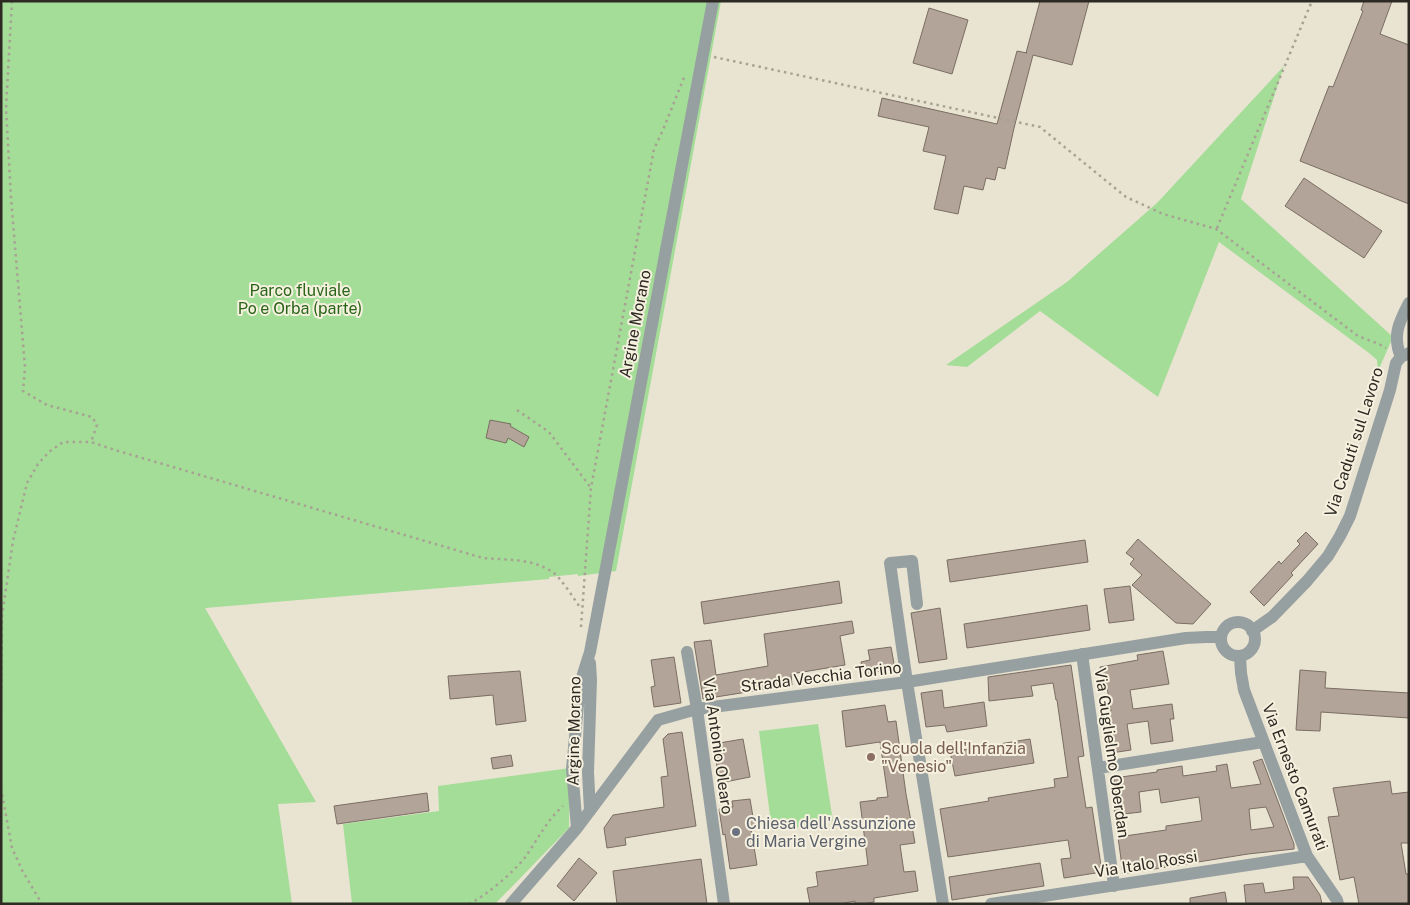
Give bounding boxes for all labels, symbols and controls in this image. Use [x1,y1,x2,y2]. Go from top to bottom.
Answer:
street label: Argine Morano [615,268,655,380]
park label: Parco fluviale Po e Orba (parte) [238,281,362,318]
street label: Via Caduti sul Lavoro [1321,365,1387,519]
street label: Strada Vecchia Torino [740,658,902,696]
street label: Via Guglielmo Oberdan [1091,667,1133,839]
street label: Argine Morano [564,676,584,786]
street label: Via Antonio Olearo [699,676,737,816]
street label: Via Ernesto Camurati [1258,701,1332,853]
place label: Scuola dell'Infanzia "Venesio" [881,739,1026,776]
marker: Scuola dell'Infanzia "Venesio" [865,751,877,763]
place label: Chiesa dell'Assunzione di Maria Vergine [746,814,916,851]
marker: Chiesa dell'Assunzione di Maria Vergine [730,826,742,838]
street label: Via Italo Rossi [1093,846,1199,882]

